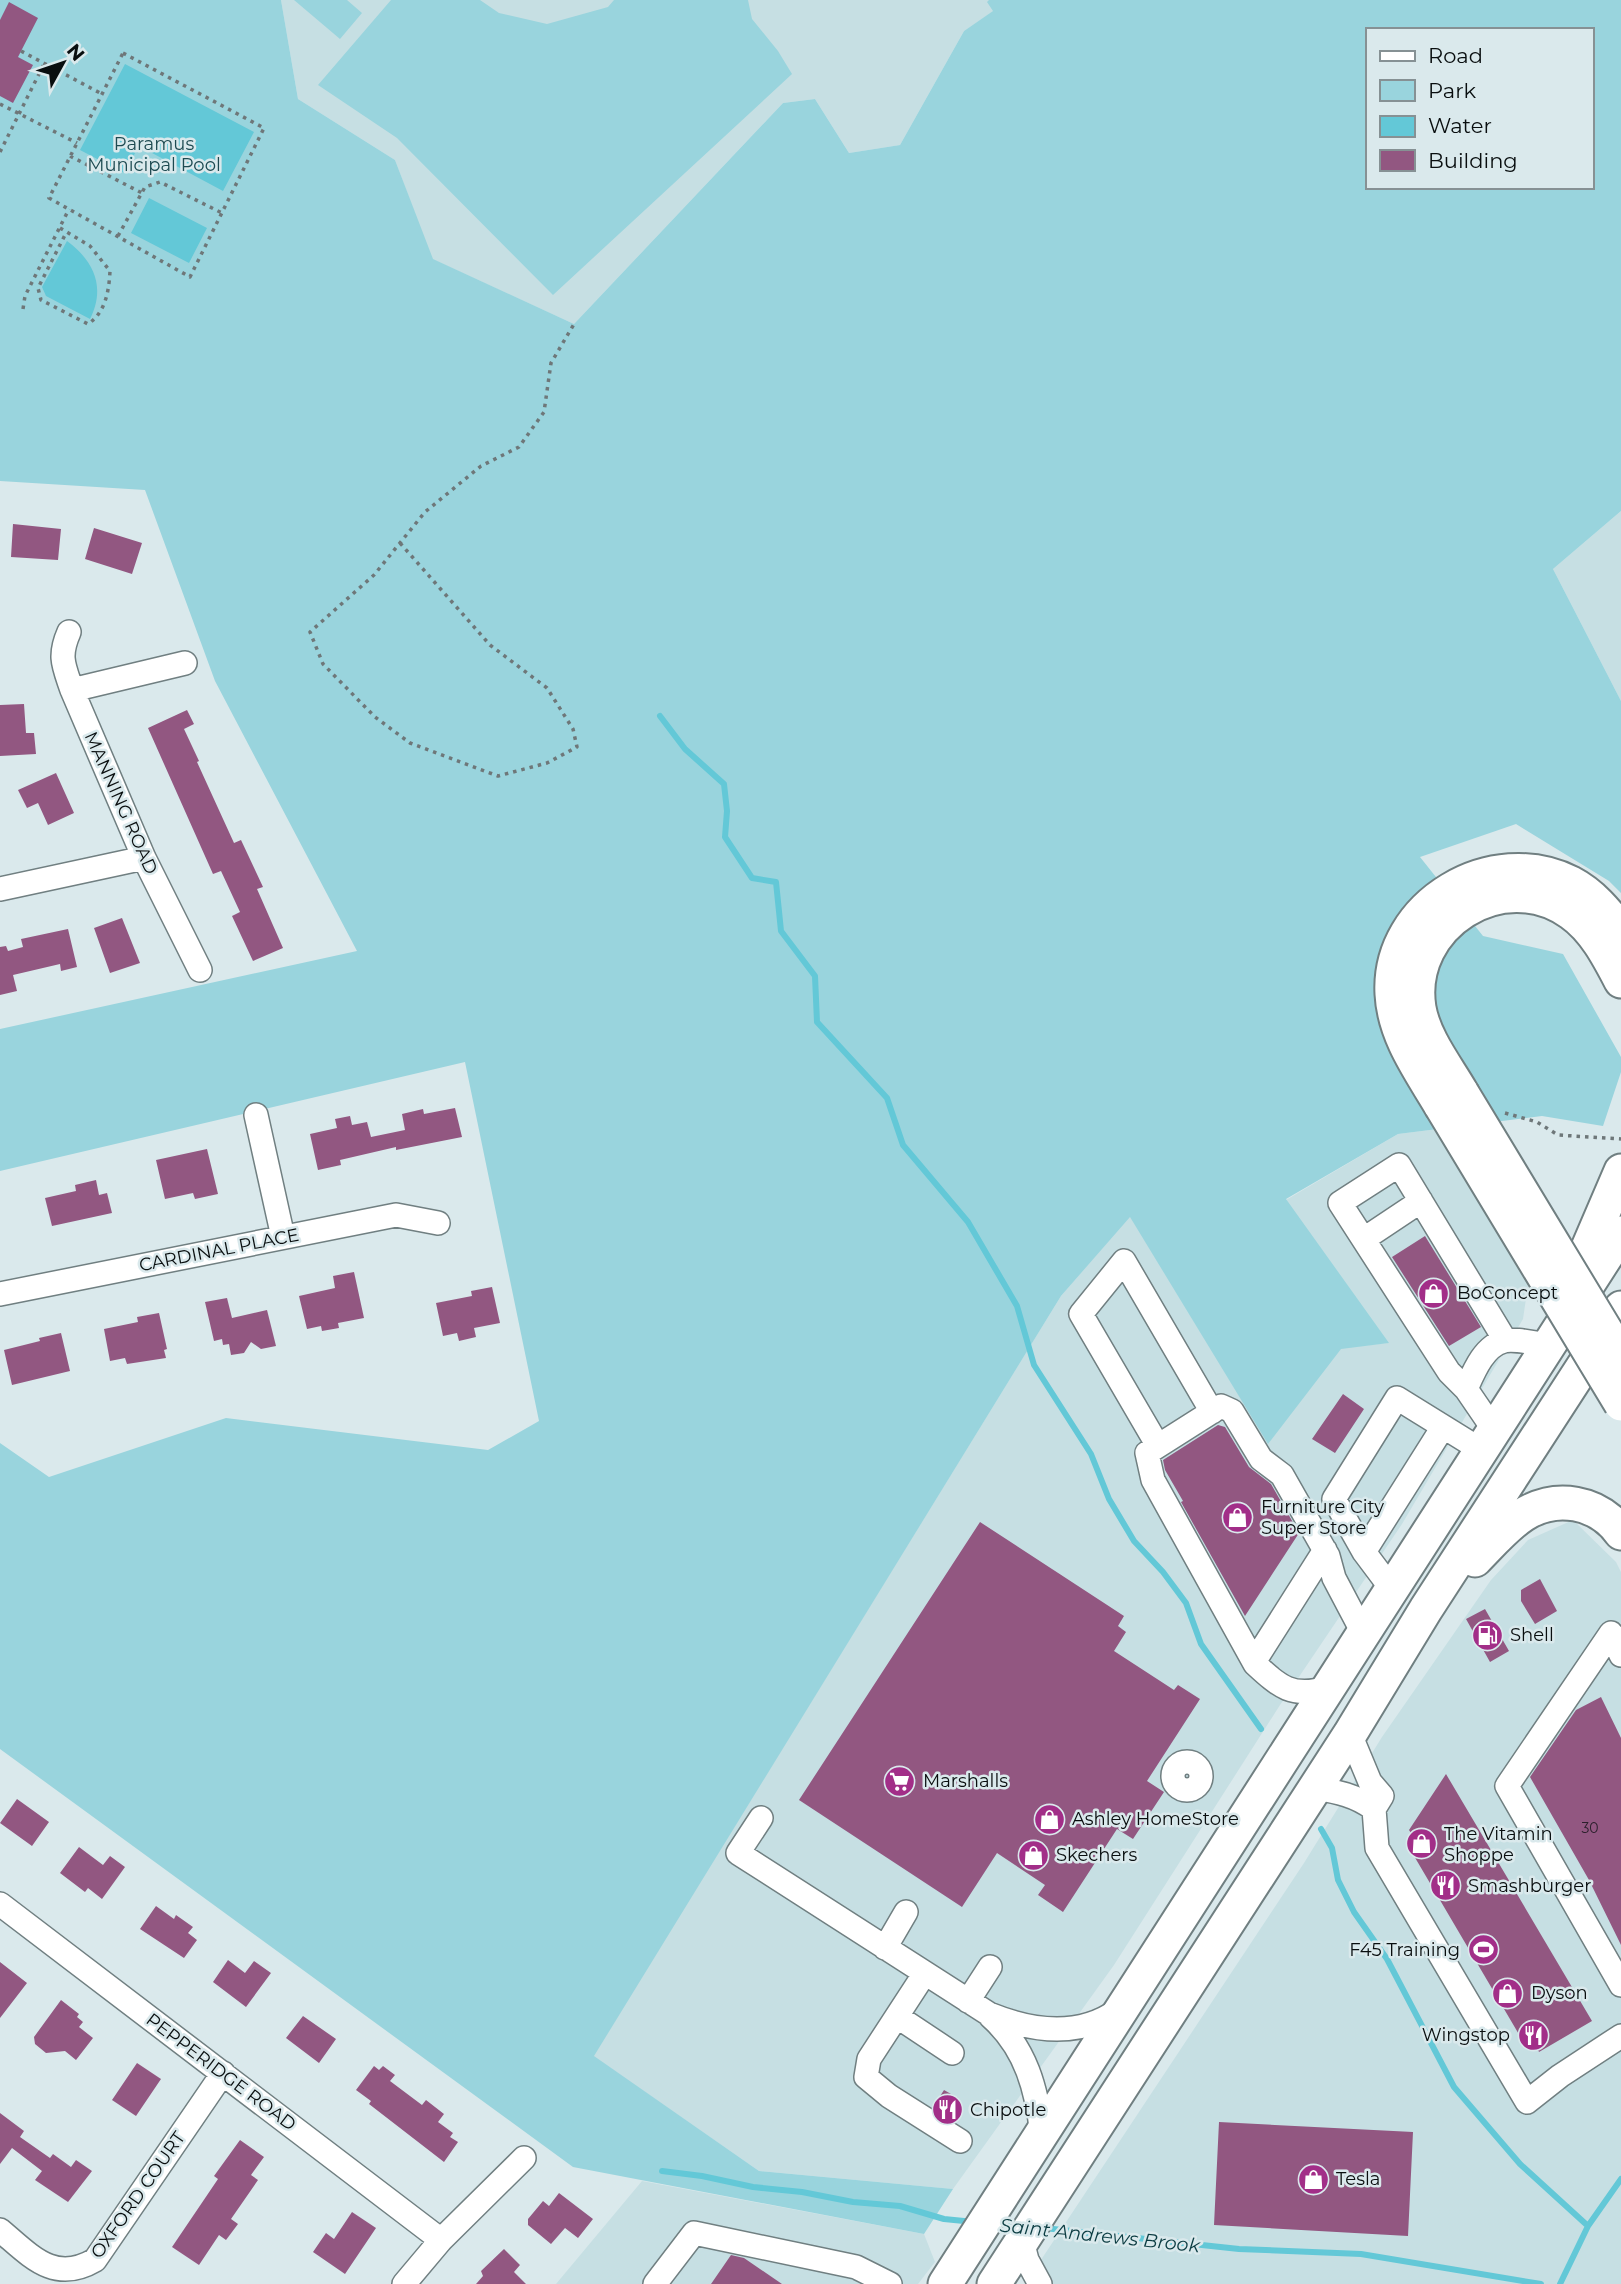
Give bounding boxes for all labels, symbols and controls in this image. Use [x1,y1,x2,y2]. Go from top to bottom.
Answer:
north arrow [28,28,98,98]
legend [1366,28,1593,189]
text: N [62,39,89,66]
text: Road [1428,43,1483,68]
text: Park [1428,78,1476,103]
text: Water [1428,113,1492,138]
park label: Paramus Municipal Pool [87,133,221,176]
text: Building [1428,148,1518,173]
street label: MANNING ROAD [80,728,162,878]
street label: CARDINAL PLACE [137,1224,301,1276]
shop icon: BoConcept [1417,1276,1451,1310]
place label: BoConcept [1457,1282,1558,1304]
place label: Furniture City Super Store [1261,1496,1384,1539]
shop icon: Furniture City Super Store [1221,1500,1255,1534]
fuel station icon: Shell [1470,1618,1504,1652]
place label: Shell [1510,1624,1554,1646]
supermarket icon: Marshalls [883,1764,917,1798]
place label: Marshalls [923,1770,1008,1792]
shop icon: Ashley HomeStore [1032,1802,1066,1836]
place label: Ashley HomeStore [1072,1808,1239,1830]
house number: 30 [1581,1819,1599,1837]
place label: The Vitamin Shoppe [1444,1823,1553,1866]
shop icon: The Vitamin Shoppe [1404,1827,1438,1861]
shop icon: Skechers [1016,1838,1050,1872]
place label: Skechers [1056,1844,1138,1866]
restaurant icon: Smashburger [1428,1869,1462,1903]
place label: Smashburger [1468,1875,1591,1897]
sports icon: F45 Training [1466,1933,1500,1967]
place label: F45 Training [1349,1939,1460,1961]
shop icon: Dyson [1491,1976,1525,2010]
place label: Dyson [1531,1982,1588,2004]
street label: PEPPERIDGE ROAD [142,2008,300,2136]
restaurant icon: Wingstop [1516,2018,1550,2052]
place label: Wingstop [1422,2024,1510,2046]
restaurant icon: Chipotle [930,2093,964,2127]
place label: Chipotle [970,2099,1046,2121]
street label: OXFORD COURT [86,2127,190,2263]
shop icon: Tesla [1296,2162,1330,2196]
place label: Tesla [1336,2168,1380,2190]
water label: Saint Andrews Brook [999,2214,1202,2258]

